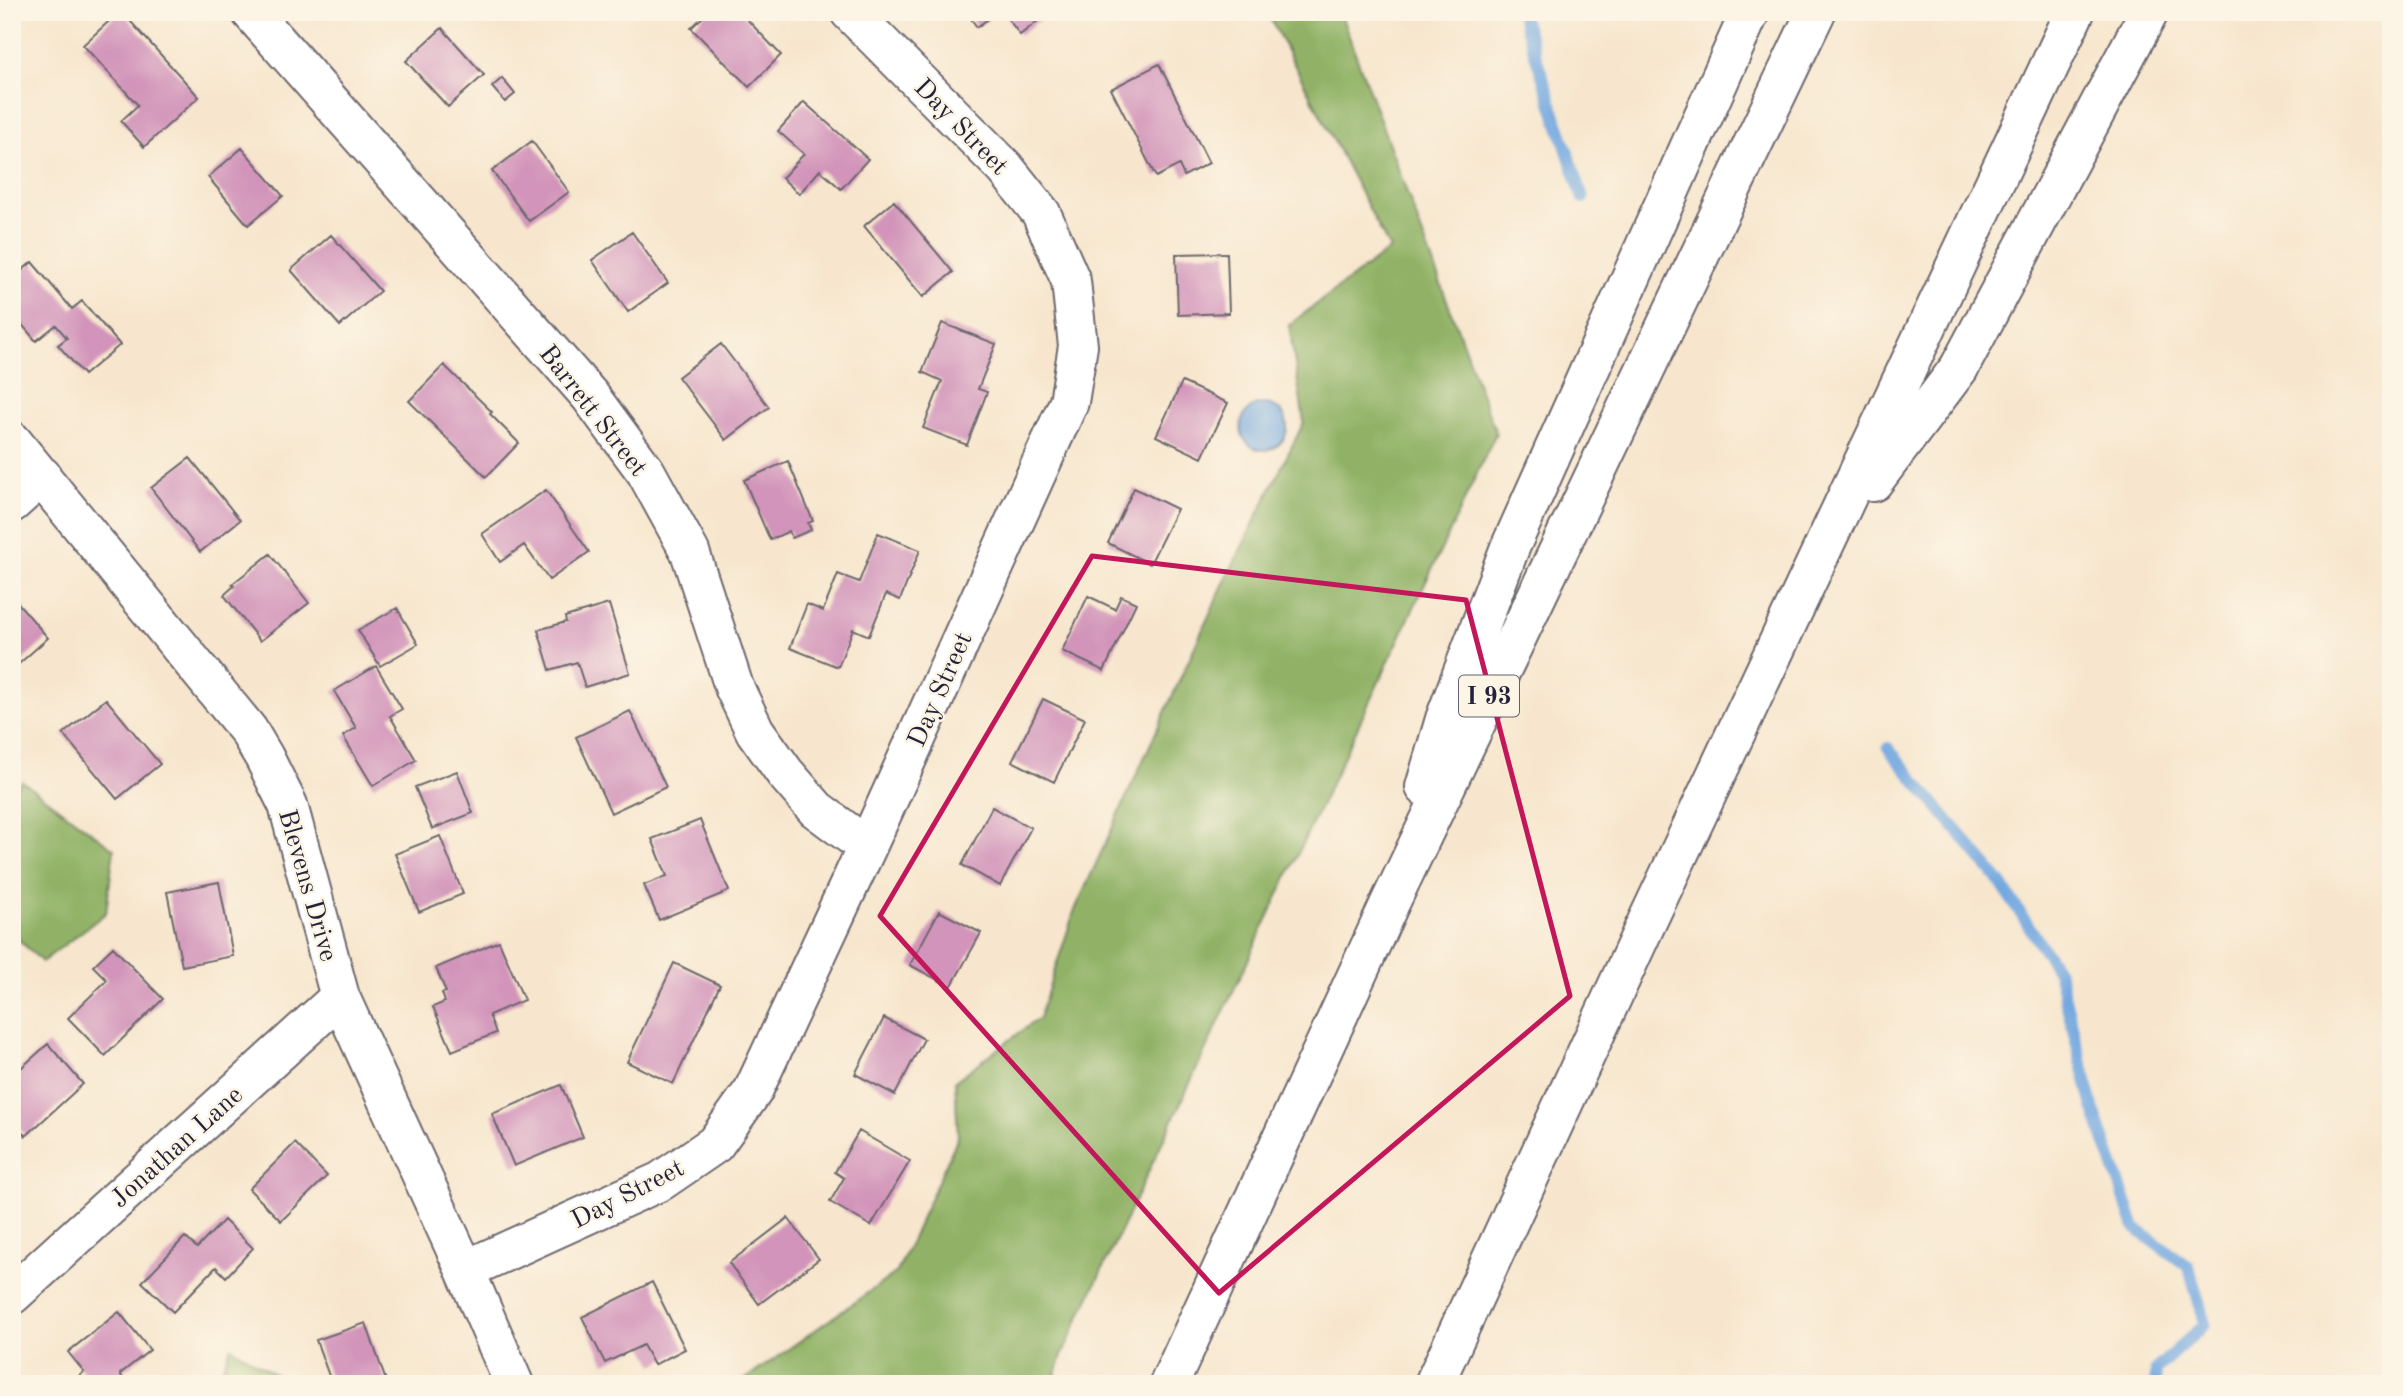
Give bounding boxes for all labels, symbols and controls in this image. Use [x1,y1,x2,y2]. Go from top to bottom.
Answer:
street label: Day Street [909,74,1013,181]
street label: Barrett Street [533,341,651,482]
street label: Day Street [904,628,978,751]
road number: I 93 [1459,676,1519,716]
street label: Blevens Drive [273,807,341,964]
street label: Jonathan Lane [106,1082,248,1213]
street label: Day Street [567,1155,688,1234]

